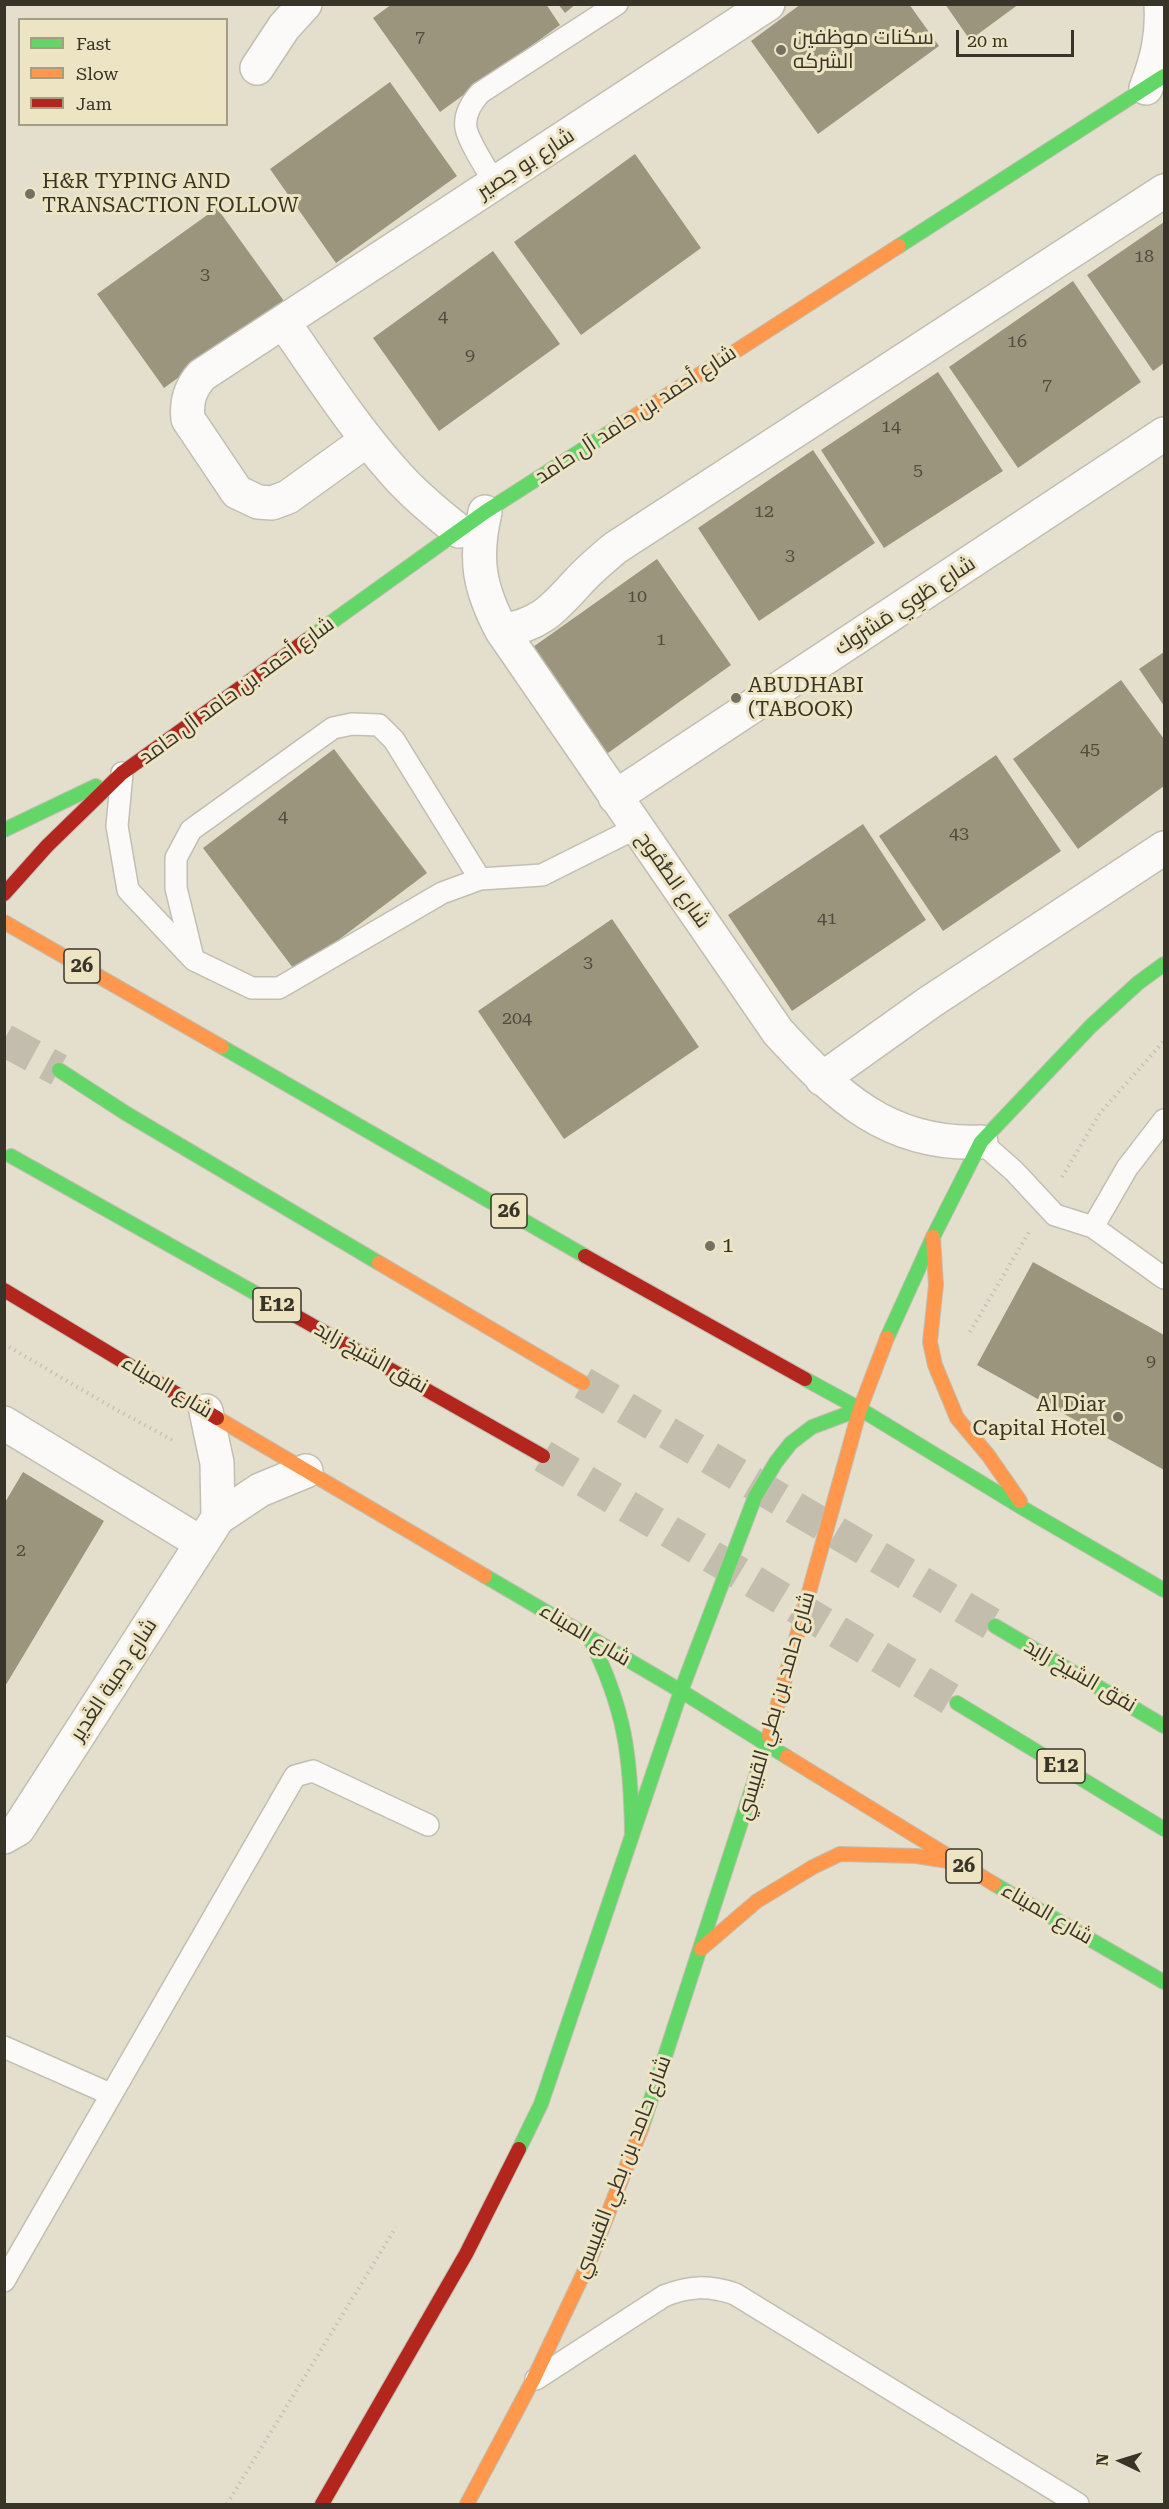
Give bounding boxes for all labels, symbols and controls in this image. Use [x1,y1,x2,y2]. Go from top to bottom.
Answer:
legend [18,18,228,126]
scale bar [959,18,1078,56]
place label: سكنات موظفين الشركه [793,25,934,75]
house number: 7 [415,27,425,49]
text: 20 m [967,30,1008,51]
text: Fast [76,33,111,54]
marker: سكنات موظفين الشركه [774,43,788,57]
text: Slow [76,63,118,84]
text: Jam [76,93,112,114]
street label: شارع بو حِصير [473,123,579,205]
place label: H&R TYPING AND TRANSACTION FOLLOW [42,169,298,219]
marker: H&R TYPING AND TRANSACTION FOLLOW [23,187,37,201]
house number: 18 [1134,246,1154,268]
house number: 3 [200,264,210,286]
house number: 4 [438,306,448,328]
house number: 16 [1007,331,1027,353]
street label: شارع أحمد بن حامد آل حامد [531,340,741,490]
house number: 9 [465,345,475,367]
house number: 7 [1042,375,1052,397]
house number: 14 [881,416,901,438]
house number: 5 [913,460,923,482]
house number: 12 [754,501,774,523]
house number: 3 [785,545,795,567]
street label: شارع طَوِي مَشرُوك [830,551,980,661]
house number: 10 [627,586,647,608]
street label: شارع أحمد بن حامد آل حامد [135,612,339,770]
house number: 1 [656,629,666,651]
place label: ABUDHABI (TABOOK) [748,673,864,723]
marker: ABUDHABI (TABOOK) [729,691,743,705]
house number: 45 [1080,739,1100,761]
house number: 4 [278,806,288,828]
house number: 43 [949,823,969,845]
street label: شارع الطُّمُوح [631,827,715,933]
house number: 41 [817,908,837,930]
road number: 26 [64,949,100,983]
house number: 3 [583,952,593,974]
house number: 204 [502,1008,532,1030]
road number: 26 [491,1194,527,1228]
place label: 1 [722,1233,734,1259]
marker: 1 [703,1239,717,1253]
road number: E12 [253,1288,301,1322]
street label: نفق الشيخ زايد [310,1317,432,1399]
street label: شارع الميناء [117,1350,217,1424]
house number: 9 [1146,1351,1156,1373]
place label: Al Diar Capital Hotel [973,1392,1106,1442]
marker: Al Diar Capital Hotel [1111,1410,1125,1424]
house number: 2 [16,1540,26,1562]
street label: شارع حامد بن بطي القبيسي [731,1589,821,1823]
street label: شارع الميناء [535,1598,635,1672]
street label: شارع دِمية الغَدير [65,1614,163,1746]
street label: نفق الشيخ زايد [1019,1634,1141,1718]
road number: E12 [1037,1749,1085,1783]
road number: 26 [946,1849,982,1883]
street label: شارع الميناء [997,1878,1097,1950]
street label: شارع حامد بن بطي القبيسي [569,2052,677,2282]
north arrow [1091,2431,1151,2491]
text: N [1093,2453,1112,2467]

